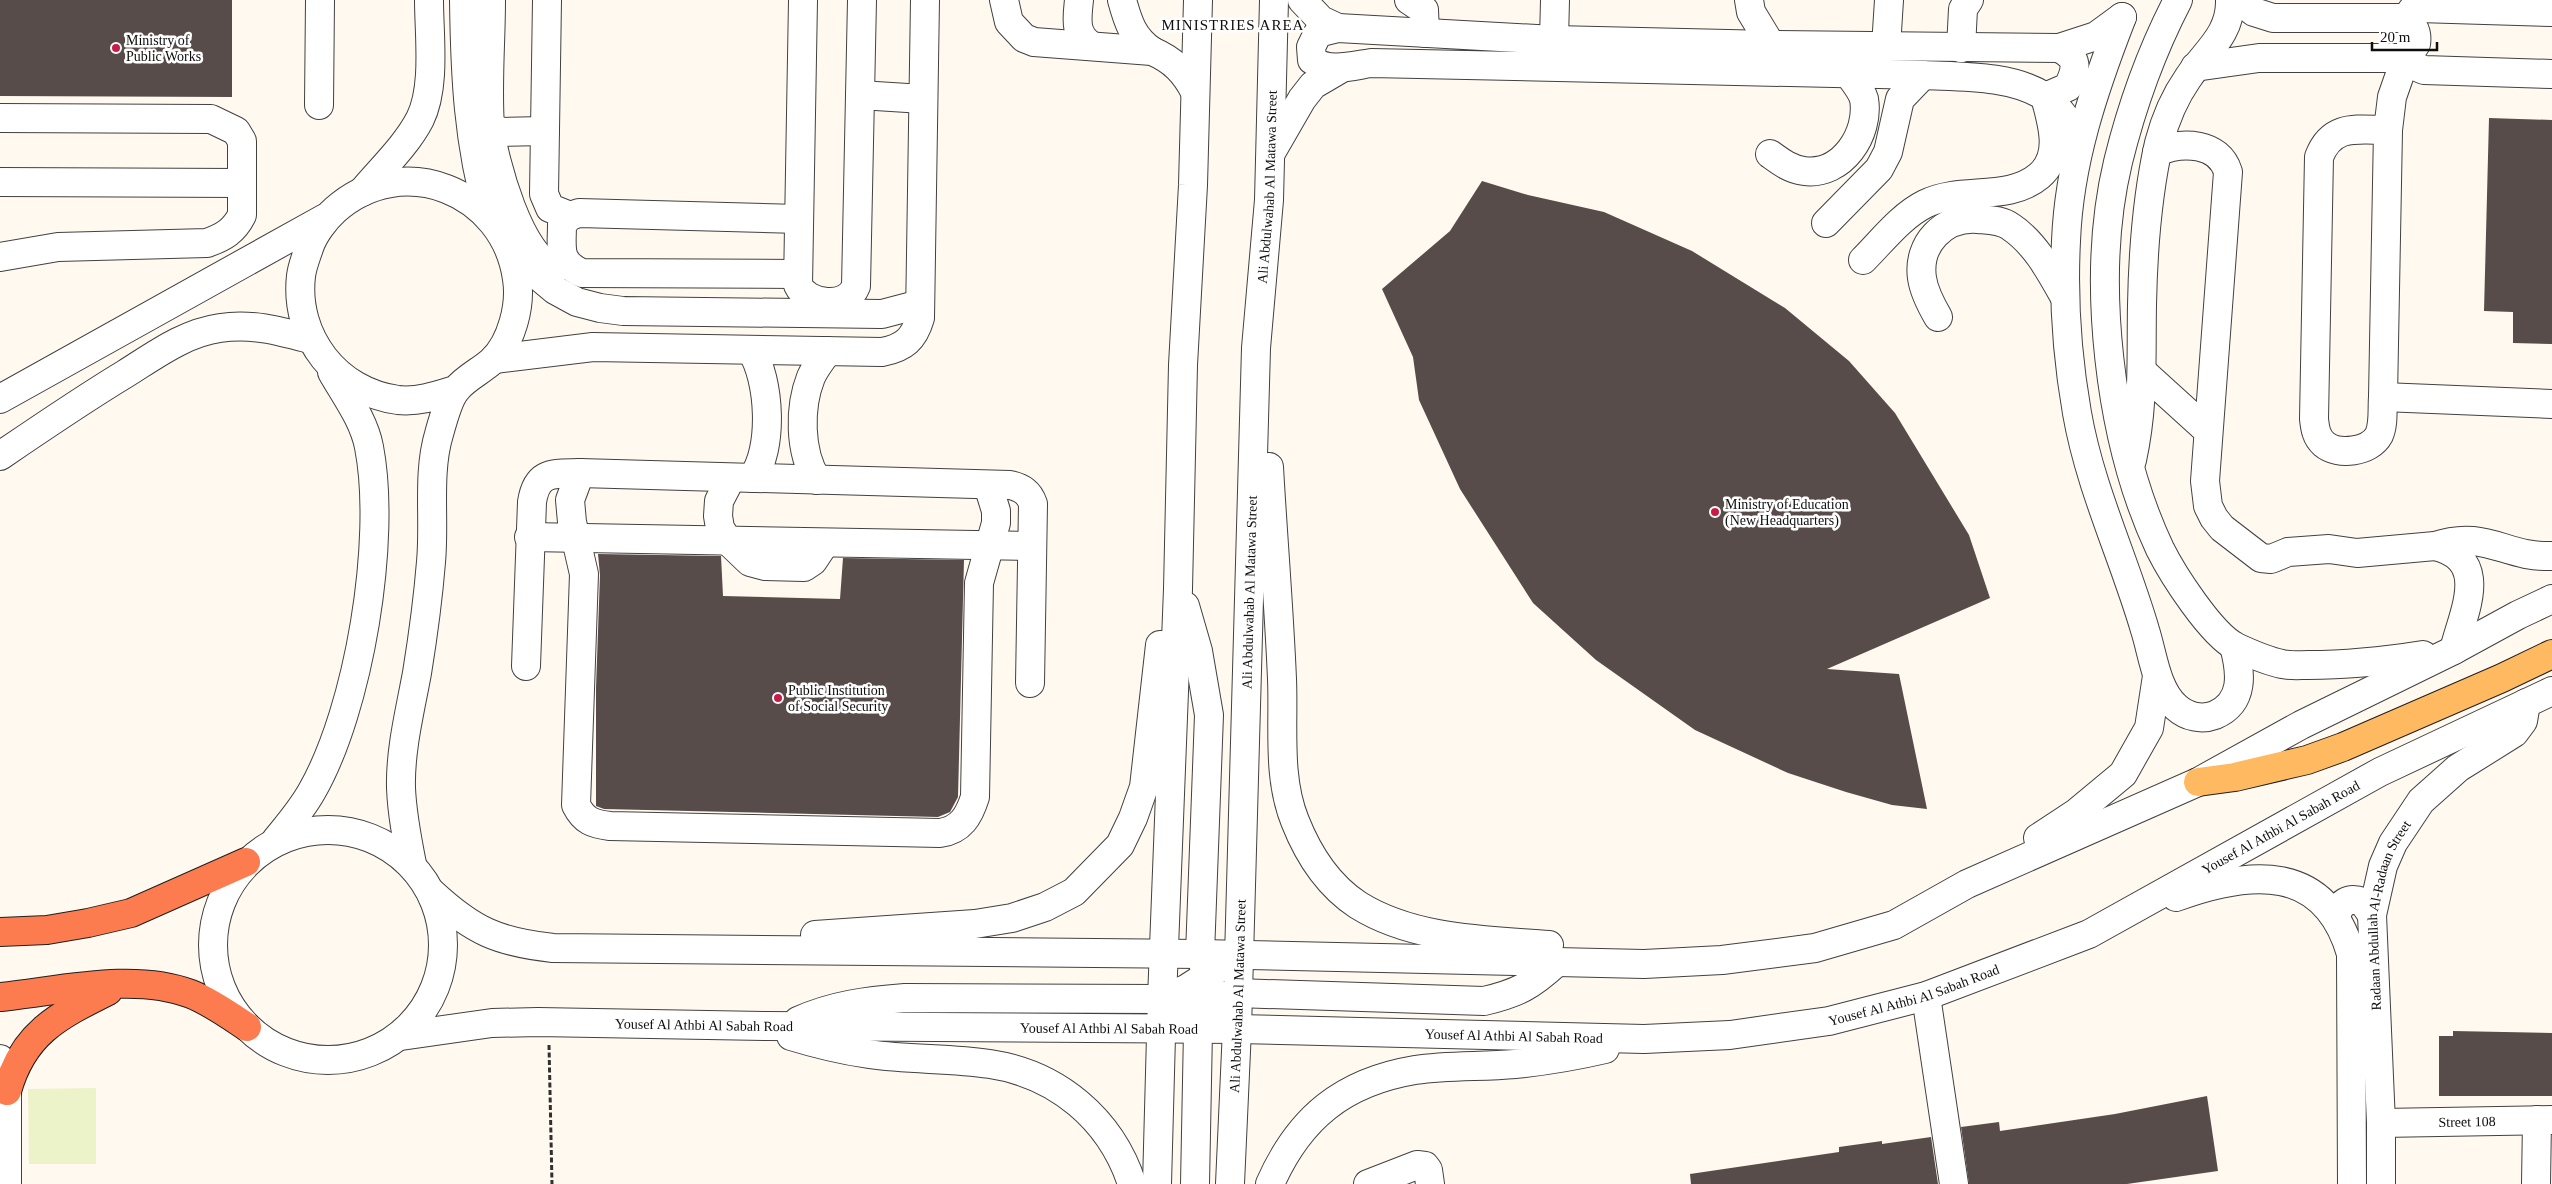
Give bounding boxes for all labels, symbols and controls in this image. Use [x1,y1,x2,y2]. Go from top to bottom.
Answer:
district label: MINISTRIES AREA [1162,17,1304,33]
scale bar [2372,20,2437,52]
text: 20 m [2380,29,2411,45]
place label: Ministry of Public Works [126,33,201,64]
marker: Ministry of Public Works [110,42,122,54]
street label: Ali Abdulwahab Al Matawa Street [1255,90,1280,284]
street label: Ali Abdulwahab Al Matawa Street [1239,495,1260,689]
place label: Ministry of Education (New Headquarters) [1725,497,1849,529]
marker: Ministry of Education (New Headquarters) [1709,506,1721,518]
place label: Public Institution of Social Security [788,683,888,714]
marker: Public Institution of Social Security [772,692,784,704]
street label: Yousef Al Athbi Al Sabah Road [2199,778,2362,878]
street label: Radaan Abdullah Al-Radaan Street [2365,818,2414,1011]
street label: Ali Abdulwahab Al Matawa Street [1227,899,1249,1093]
street label: Yousef Al Athbi Al Sabah Road [1827,962,2001,1029]
street label: Yousef Al Athbi Al Sabah Road [615,1016,793,1034]
street label: Yousef Al Athbi Al Sabah Road [1020,1021,1198,1037]
street label: Yousef Al Athbi Al Sabah Road [1425,1027,1603,1046]
street label: Street 108 [2438,1114,2496,1130]

